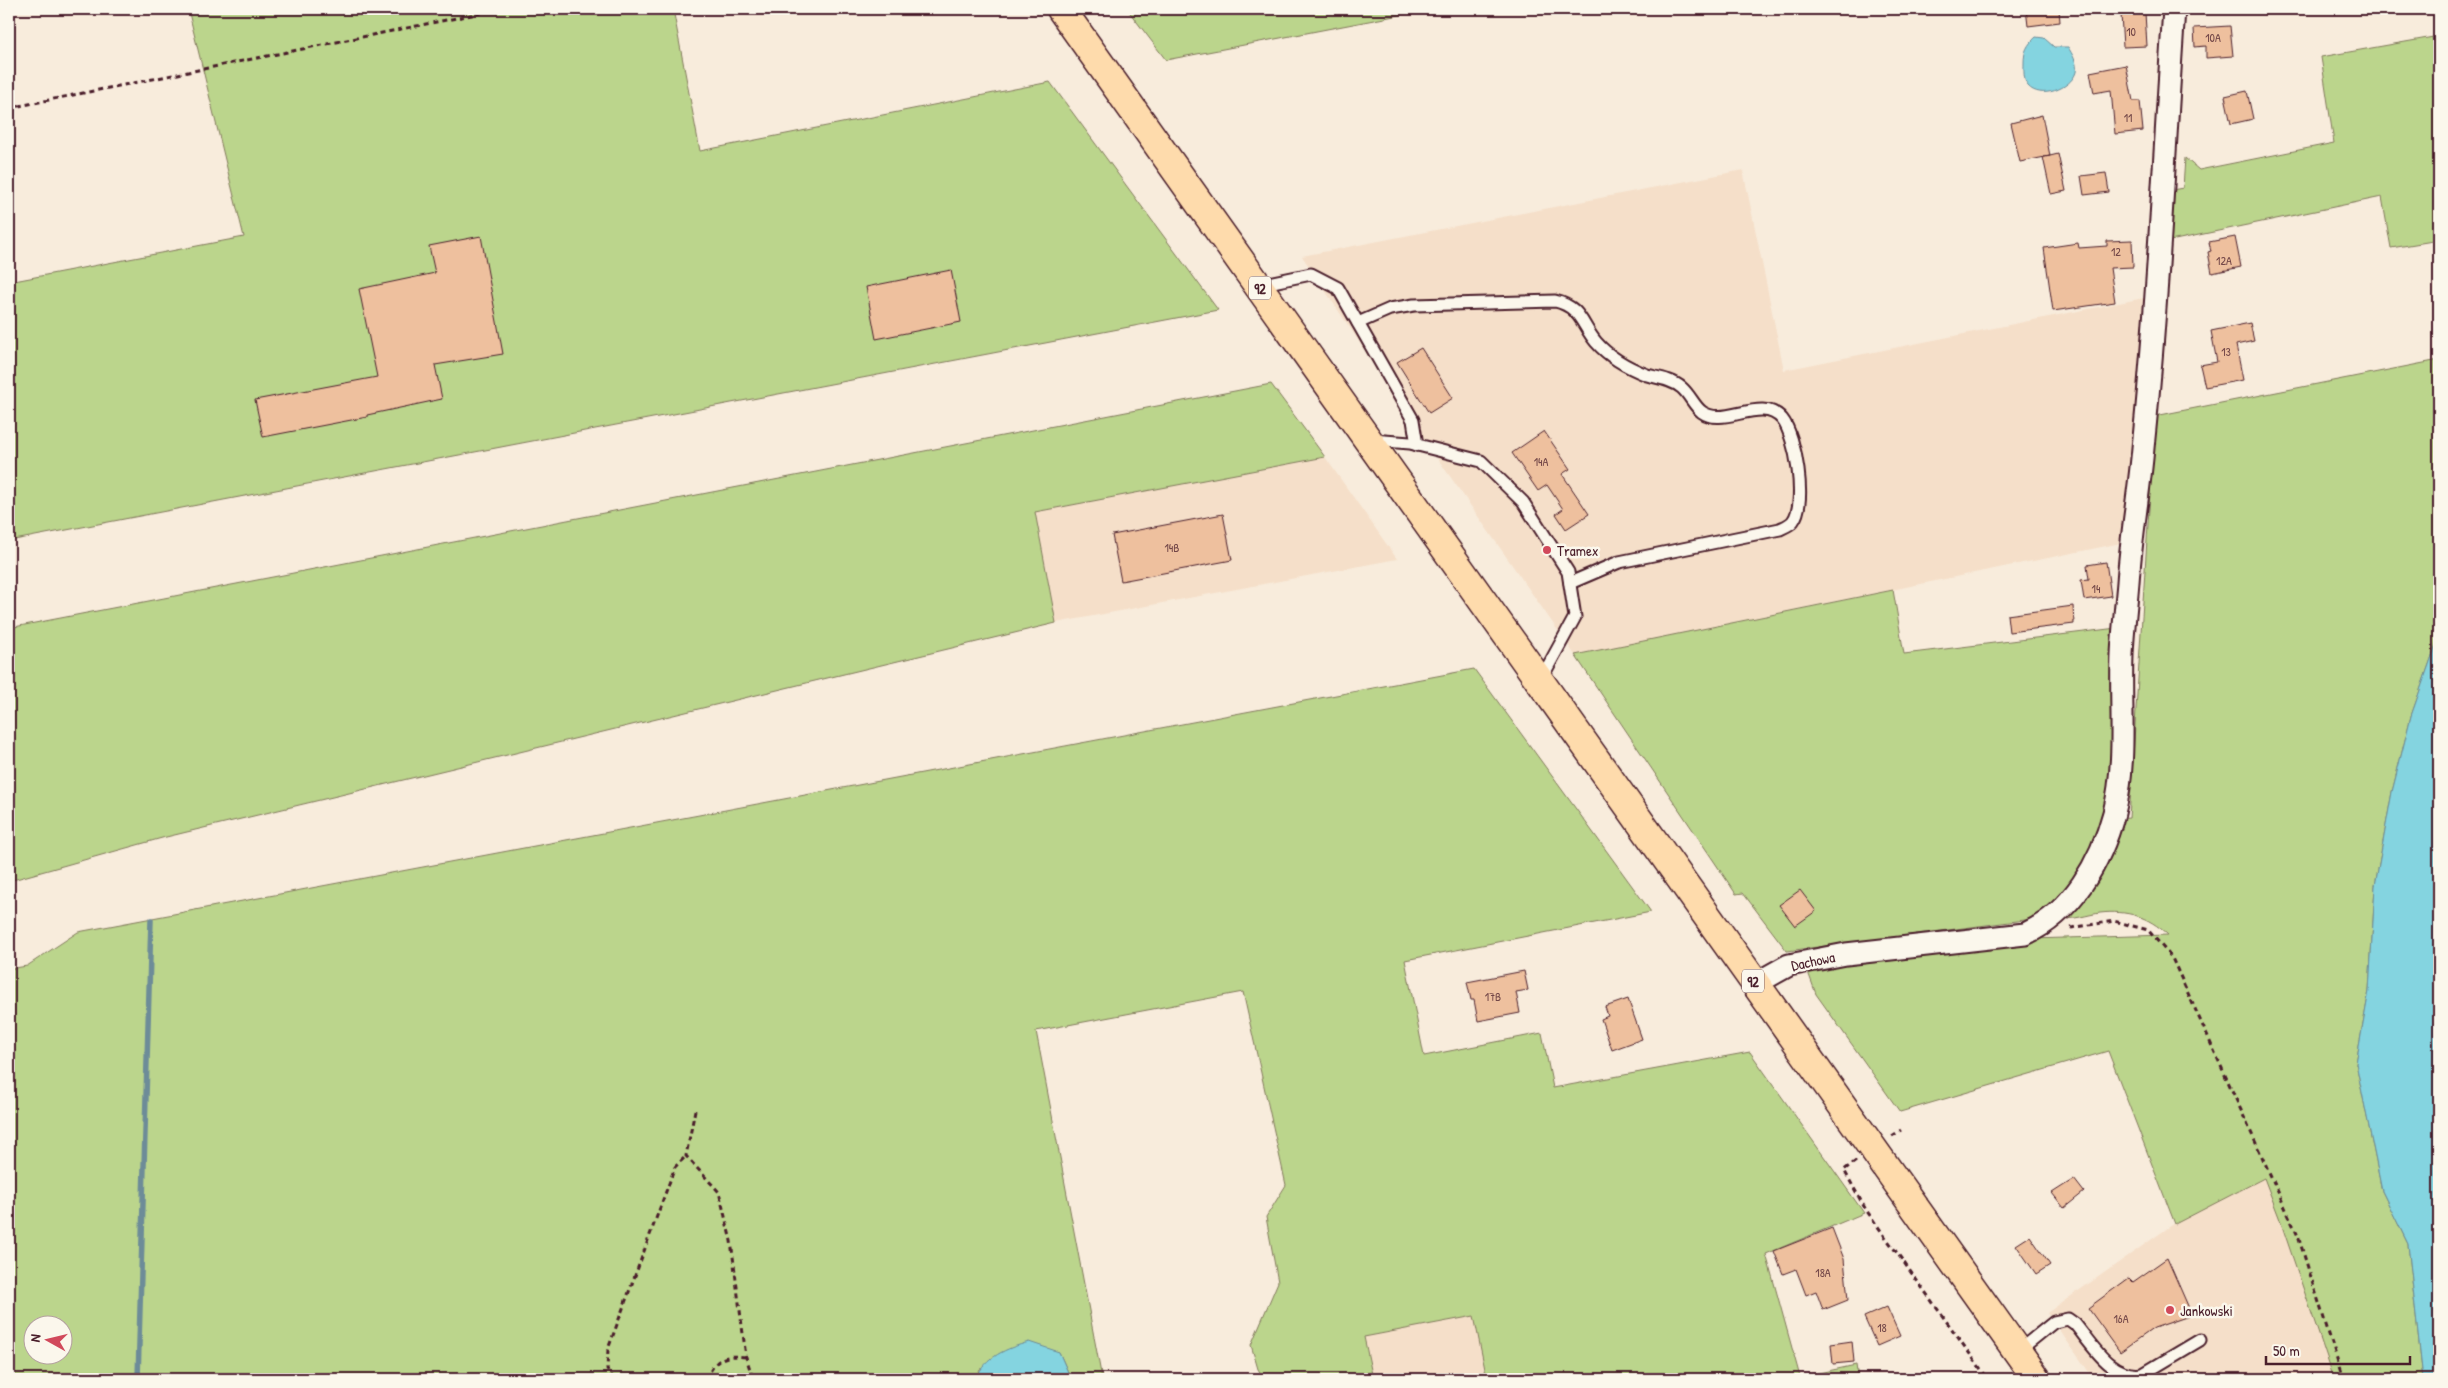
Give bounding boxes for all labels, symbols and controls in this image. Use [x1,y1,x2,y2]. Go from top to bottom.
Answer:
house number: 10 [2126,23,2136,40]
house number: 10A [2205,29,2221,46]
house number: 11 [2124,109,2132,126]
house number: 12 [2111,243,2121,260]
house number: 12A [2216,252,2232,269]
road number: 92 [1249,276,1271,300]
house number: 13 [2221,343,2231,360]
house number: 14A [1534,453,1548,470]
house number: 14B [1165,539,1179,556]
place label: Tramex [1557,540,1599,561]
marker: Tramex [1541,544,1553,556]
house number: 14 [2092,580,2101,597]
street label: Dachowa [1789,946,1837,976]
road number: 92 [1742,969,1764,992]
house number: 17B [1485,988,1501,1005]
house number: 18A [1815,1264,1831,1281]
place label: Jankowski [2180,1300,2233,1321]
marker: Jankowski [2164,1304,2176,1316]
house number: 16A [2113,1310,2129,1327]
north arrow [22,1316,72,1366]
house number: 18 [1877,1319,1887,1336]
text: N [25,1333,45,1343]
scale bar [2266,1333,2409,1365]
text: 50 m [2273,1340,2300,1361]

